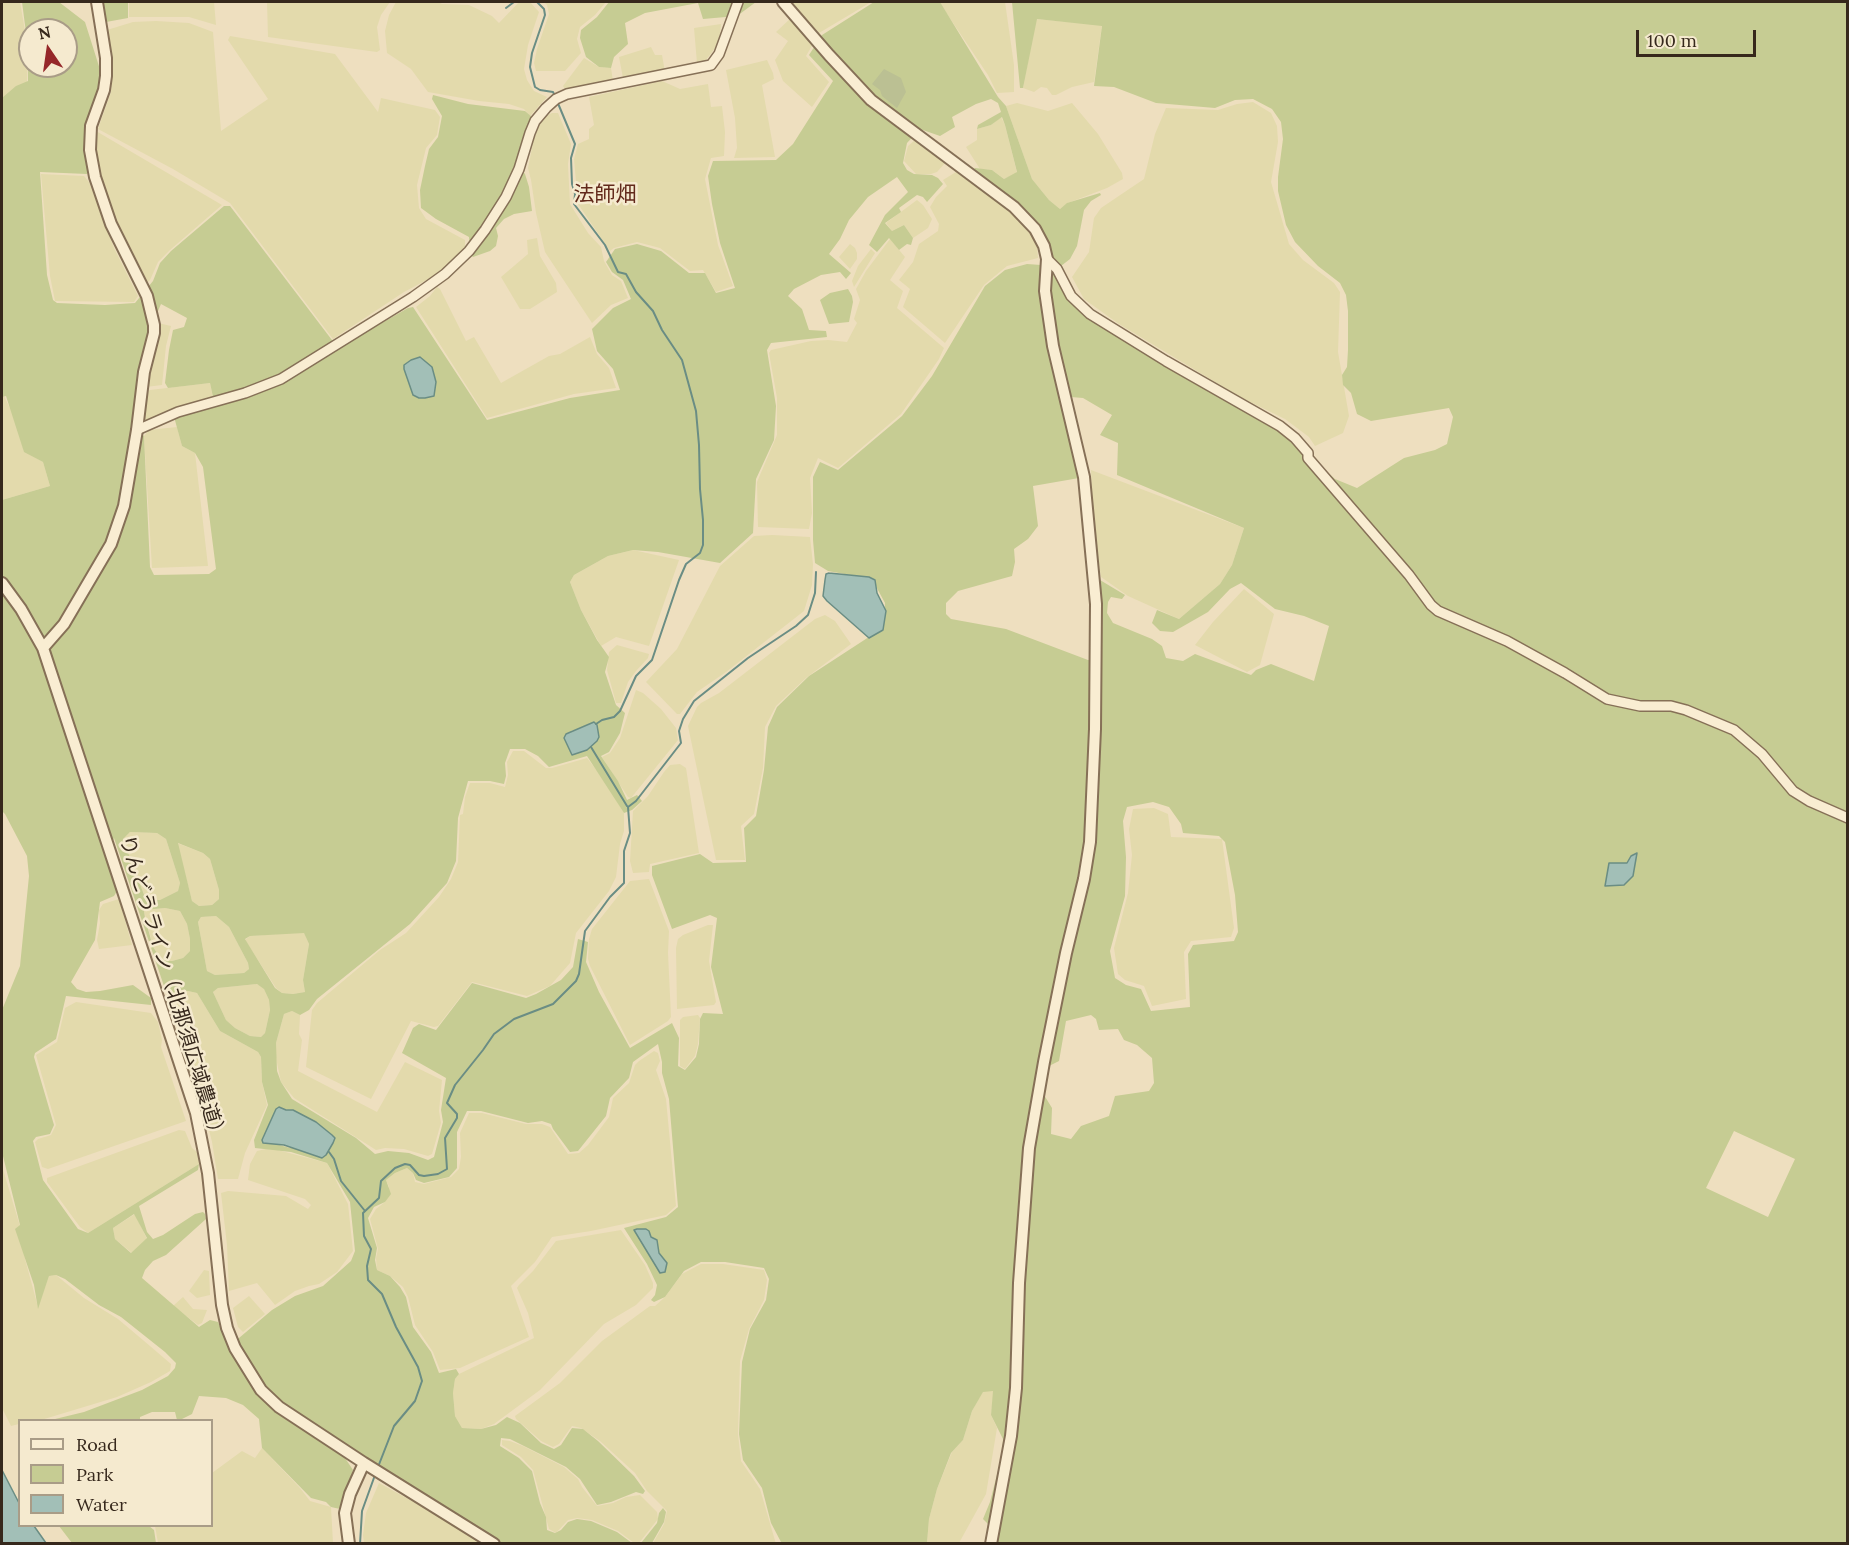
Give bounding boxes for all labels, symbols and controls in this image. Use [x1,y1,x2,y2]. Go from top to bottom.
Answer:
north arrow [18,18,78,78]
scale bar [1639,18,1759,56]
text: N [36,21,53,44]
text: 100 m [1647,29,1697,52]
district label: 法師畑 [574,182,636,208]
street label: りんどうライン（北那須広域農道） [114,832,230,1146]
legend [18,1419,213,1527]
text: Road [76,1433,118,1456]
text: Park [76,1463,113,1486]
text: Water [76,1493,127,1516]

